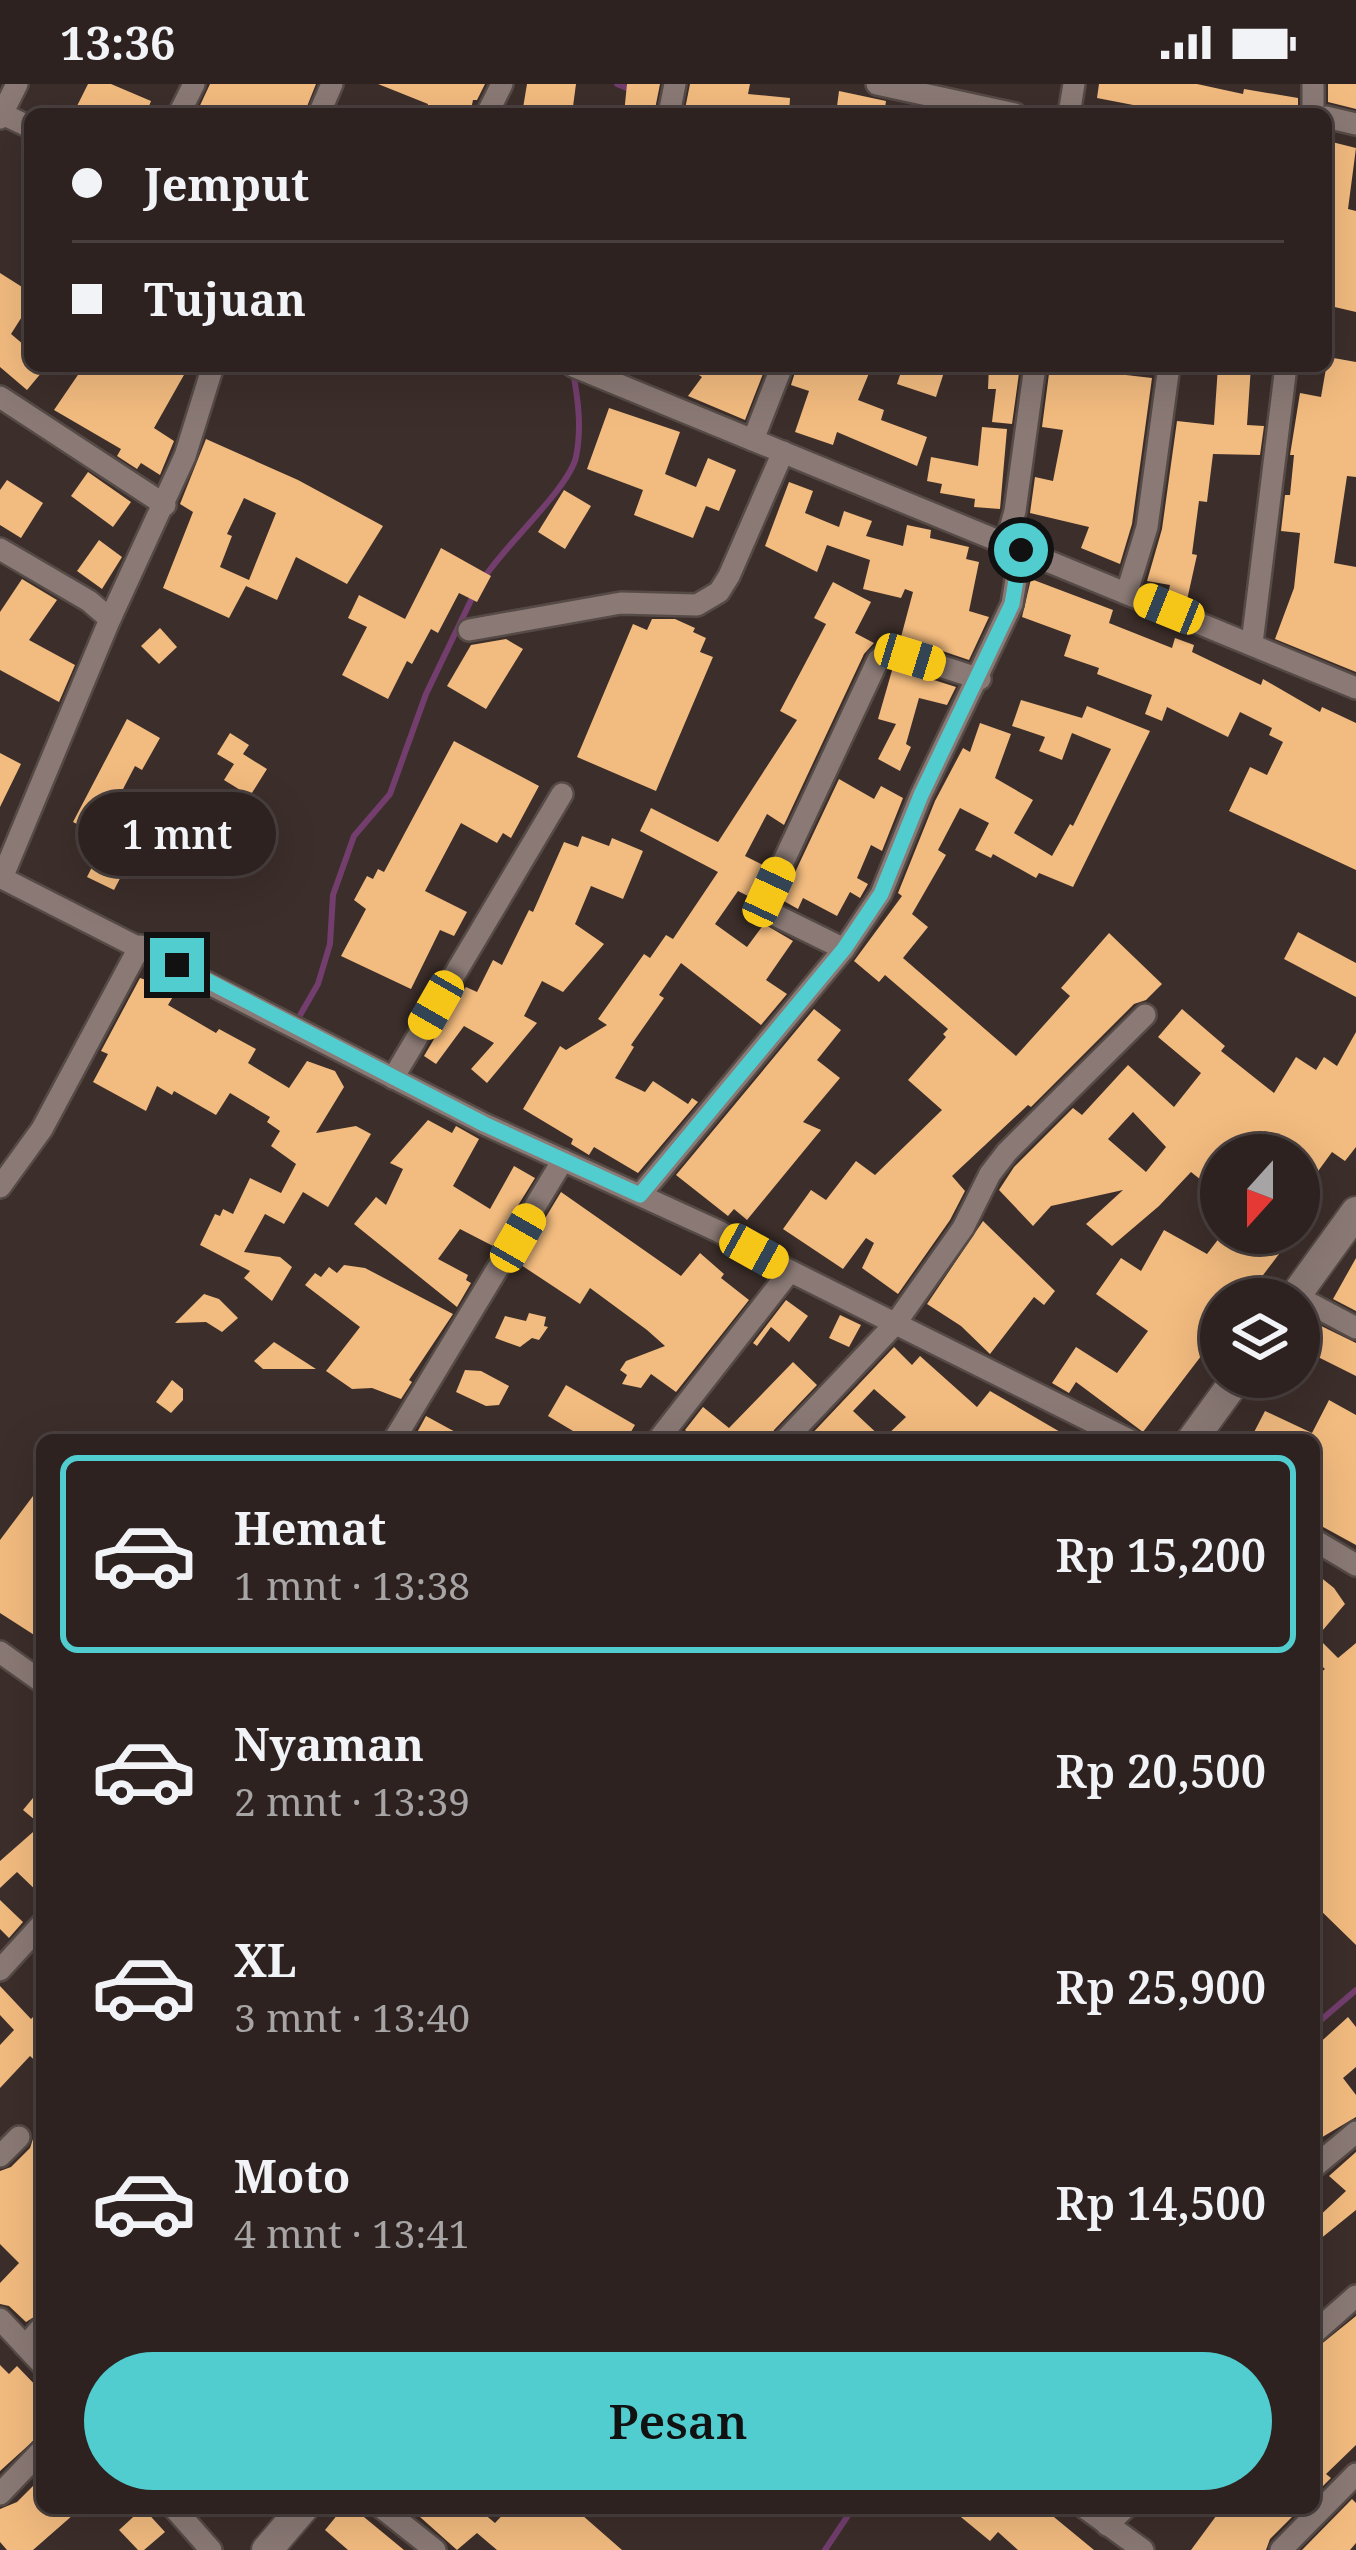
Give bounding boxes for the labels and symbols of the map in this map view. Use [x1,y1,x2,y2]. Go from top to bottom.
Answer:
route start [994,523,1048,577]
car [1129,579,1209,639]
car [870,629,950,685]
callout: 1 mnt [78,791,276,875]
car [737,852,801,932]
route end [150,938,204,992]
car [402,965,470,1045]
north arrow [1200,1134,1320,1254]
car [484,1198,552,1278]
car [714,1218,794,1284]

